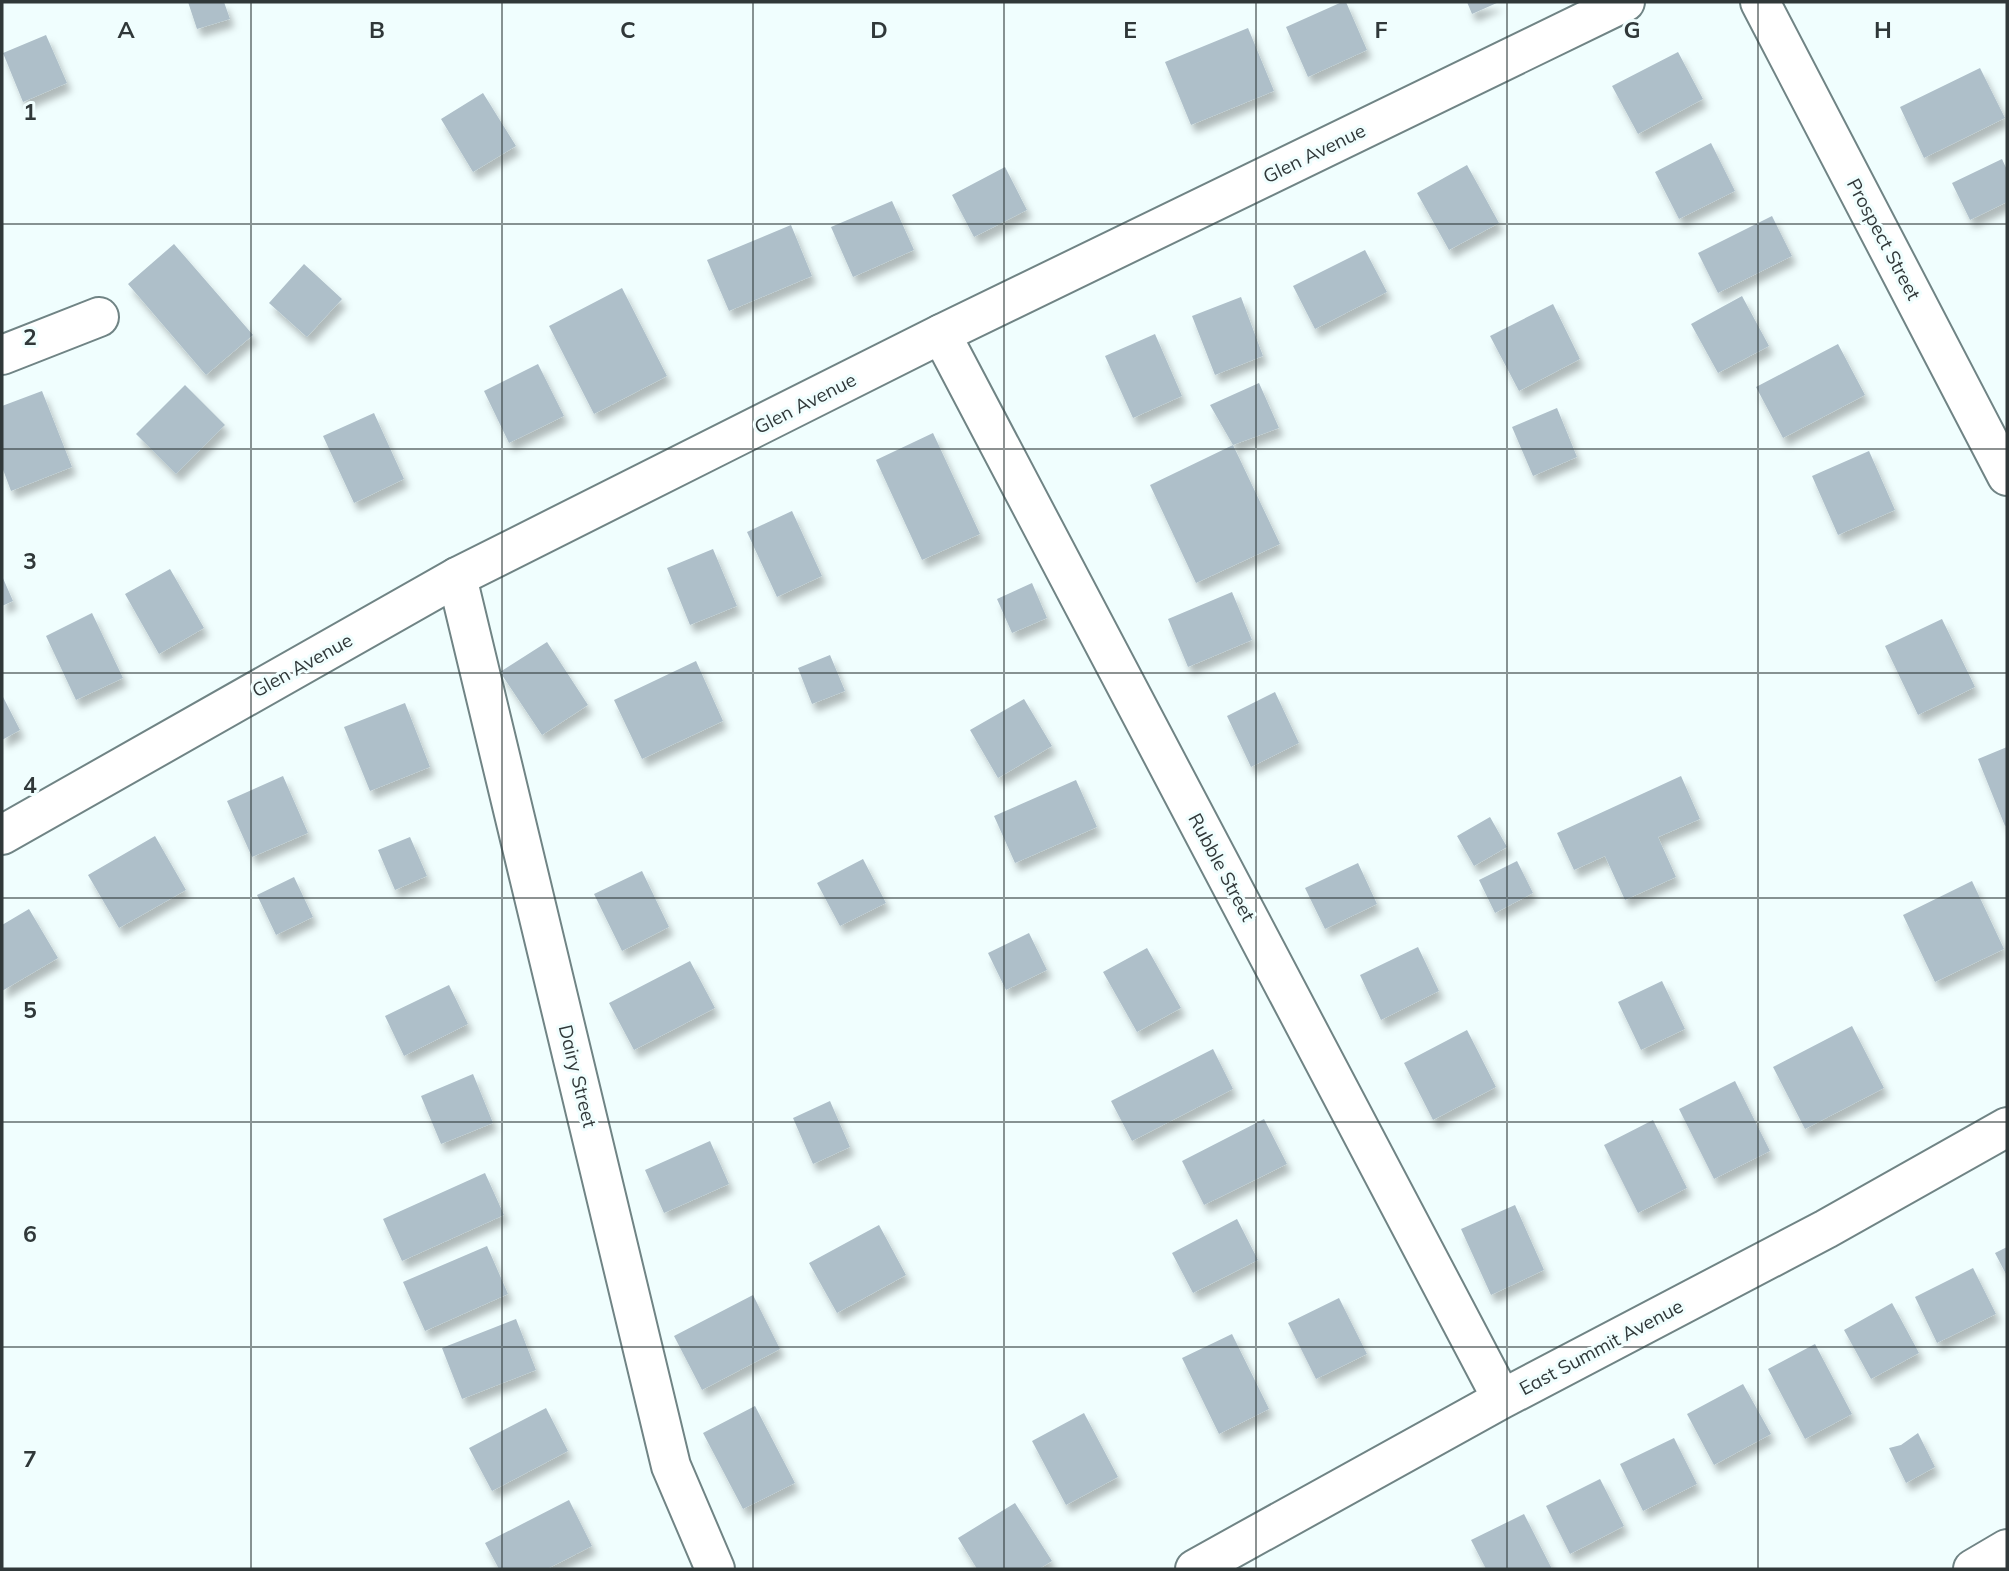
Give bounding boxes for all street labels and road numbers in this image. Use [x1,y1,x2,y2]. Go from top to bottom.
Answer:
street label: Glen Avenue [1259,118,1369,188]
street label: Prospect Street [1842,174,1926,304]
street label: Glen Avenue [750,367,860,439]
street label: Glen Avenue [248,628,356,702]
street label: Rubble Street [1183,809,1261,926]
street label: Dairy Street [554,1022,602,1130]
street label: East Summit Avenue [1515,1294,1687,1400]

